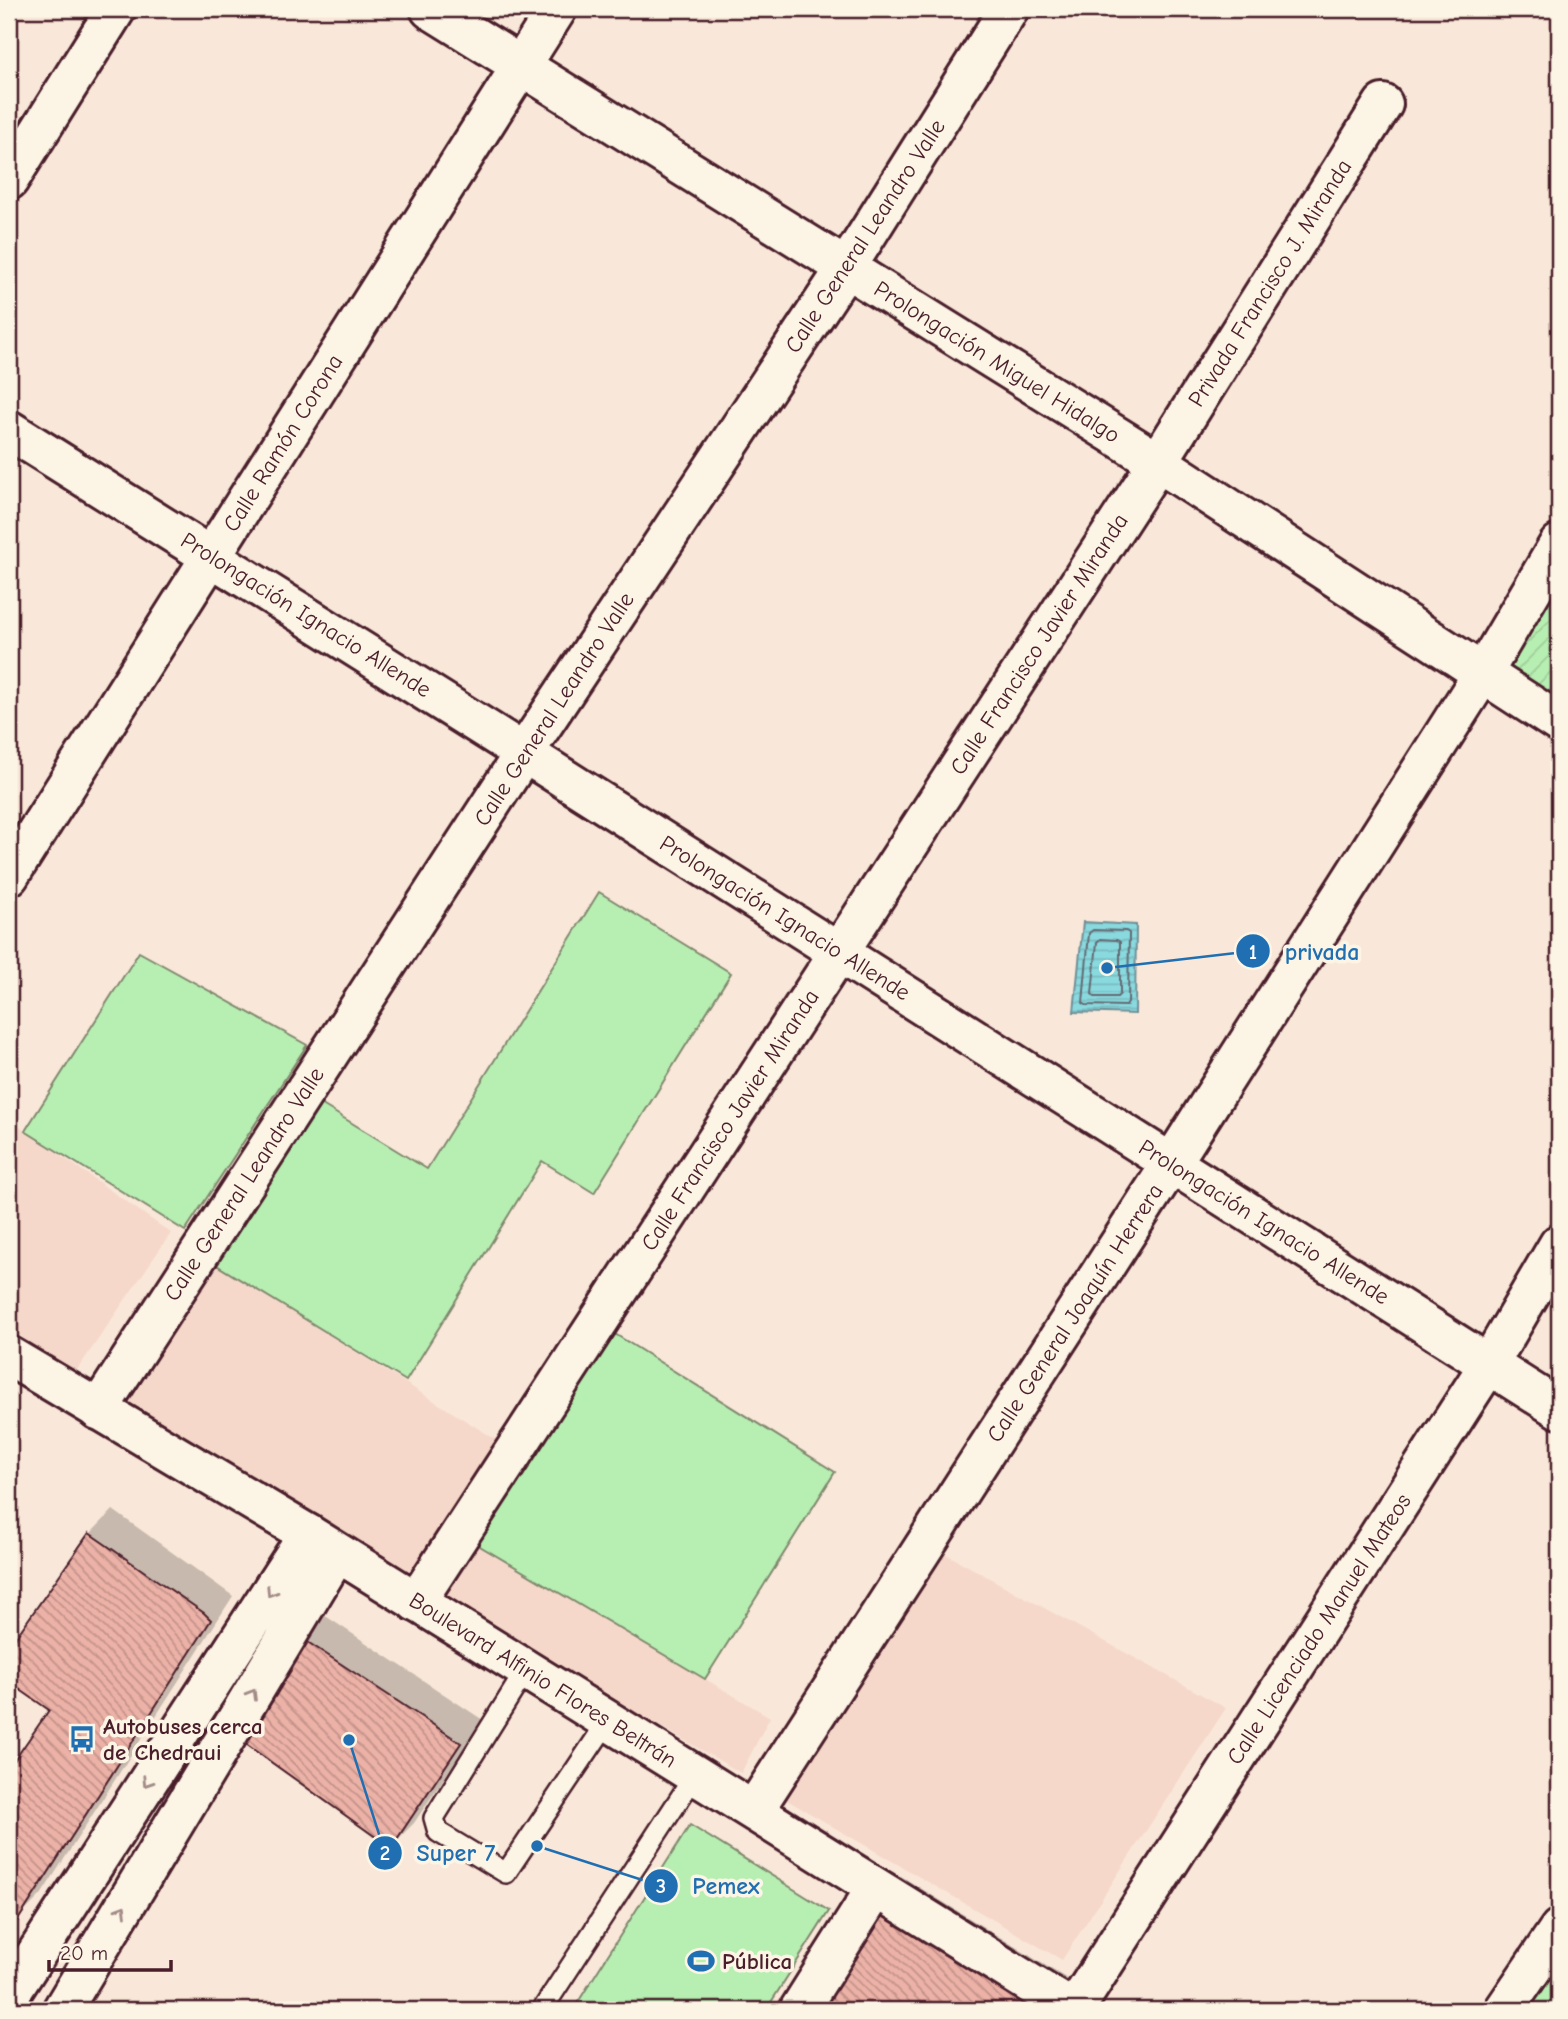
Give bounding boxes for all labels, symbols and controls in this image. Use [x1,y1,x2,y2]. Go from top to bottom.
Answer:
street label: Calle General Leandro Valle [779,114,951,358]
street label: Privada Francisco J. Miranda [1183,154,1357,412]
street label: Prolongación Miguel Hidalgo [869,275,1125,449]
street label: Calle Ramón Corona [218,349,348,537]
street label: Calle Francisco Javier Miranda [944,508,1134,780]
street label: Prolongación Ignacio Allende [176,527,436,703]
street label: Calle General Leandro Valle [468,587,640,831]
street label: Prolongación Ignacio Allende [655,830,915,1006]
callout: privada [1236,929,1373,974]
text: privada [1285,938,1359,966]
text: 1 [1249,940,1257,964]
street label: Calle Francisco Javier Miranda [635,984,825,1256]
street label: Calle General Leandro Valle [158,1062,330,1306]
street label: Prolongación Ignacio Allende [1134,1134,1394,1310]
street label: Calle General Joaquín Herrera [981,1179,1169,1447]
street label: Calle Licenciado Manuel Mateos [1221,1488,1417,1770]
one-way arrow [266,1584,279,1597]
street label: Boulevard Alfinio Flores Beltrán [404,1586,682,1774]
one-way arrow [244,1689,257,1702]
place label: Autobuses cerca de Chedraui [103,1713,263,1766]
bus stop icon: Autobuses cerca de Chedraui [67,1724,97,1754]
one-way arrow [143,1775,156,1788]
callout: Super 7 [368,1830,509,1875]
text: Super 7 [417,1839,496,1867]
text: 2 [380,1841,390,1865]
callout: Pemex [643,1863,774,1908]
text: Pemex [692,1872,760,1900]
text: 3 [656,1874,666,1898]
one-way arrow [114,1904,127,1917]
scale bar [49,1928,172,1972]
text: 20 m [60,1941,108,1965]
sports icon: Pública [686,1946,716,1976]
place label: Pública [722,1948,792,1975]

